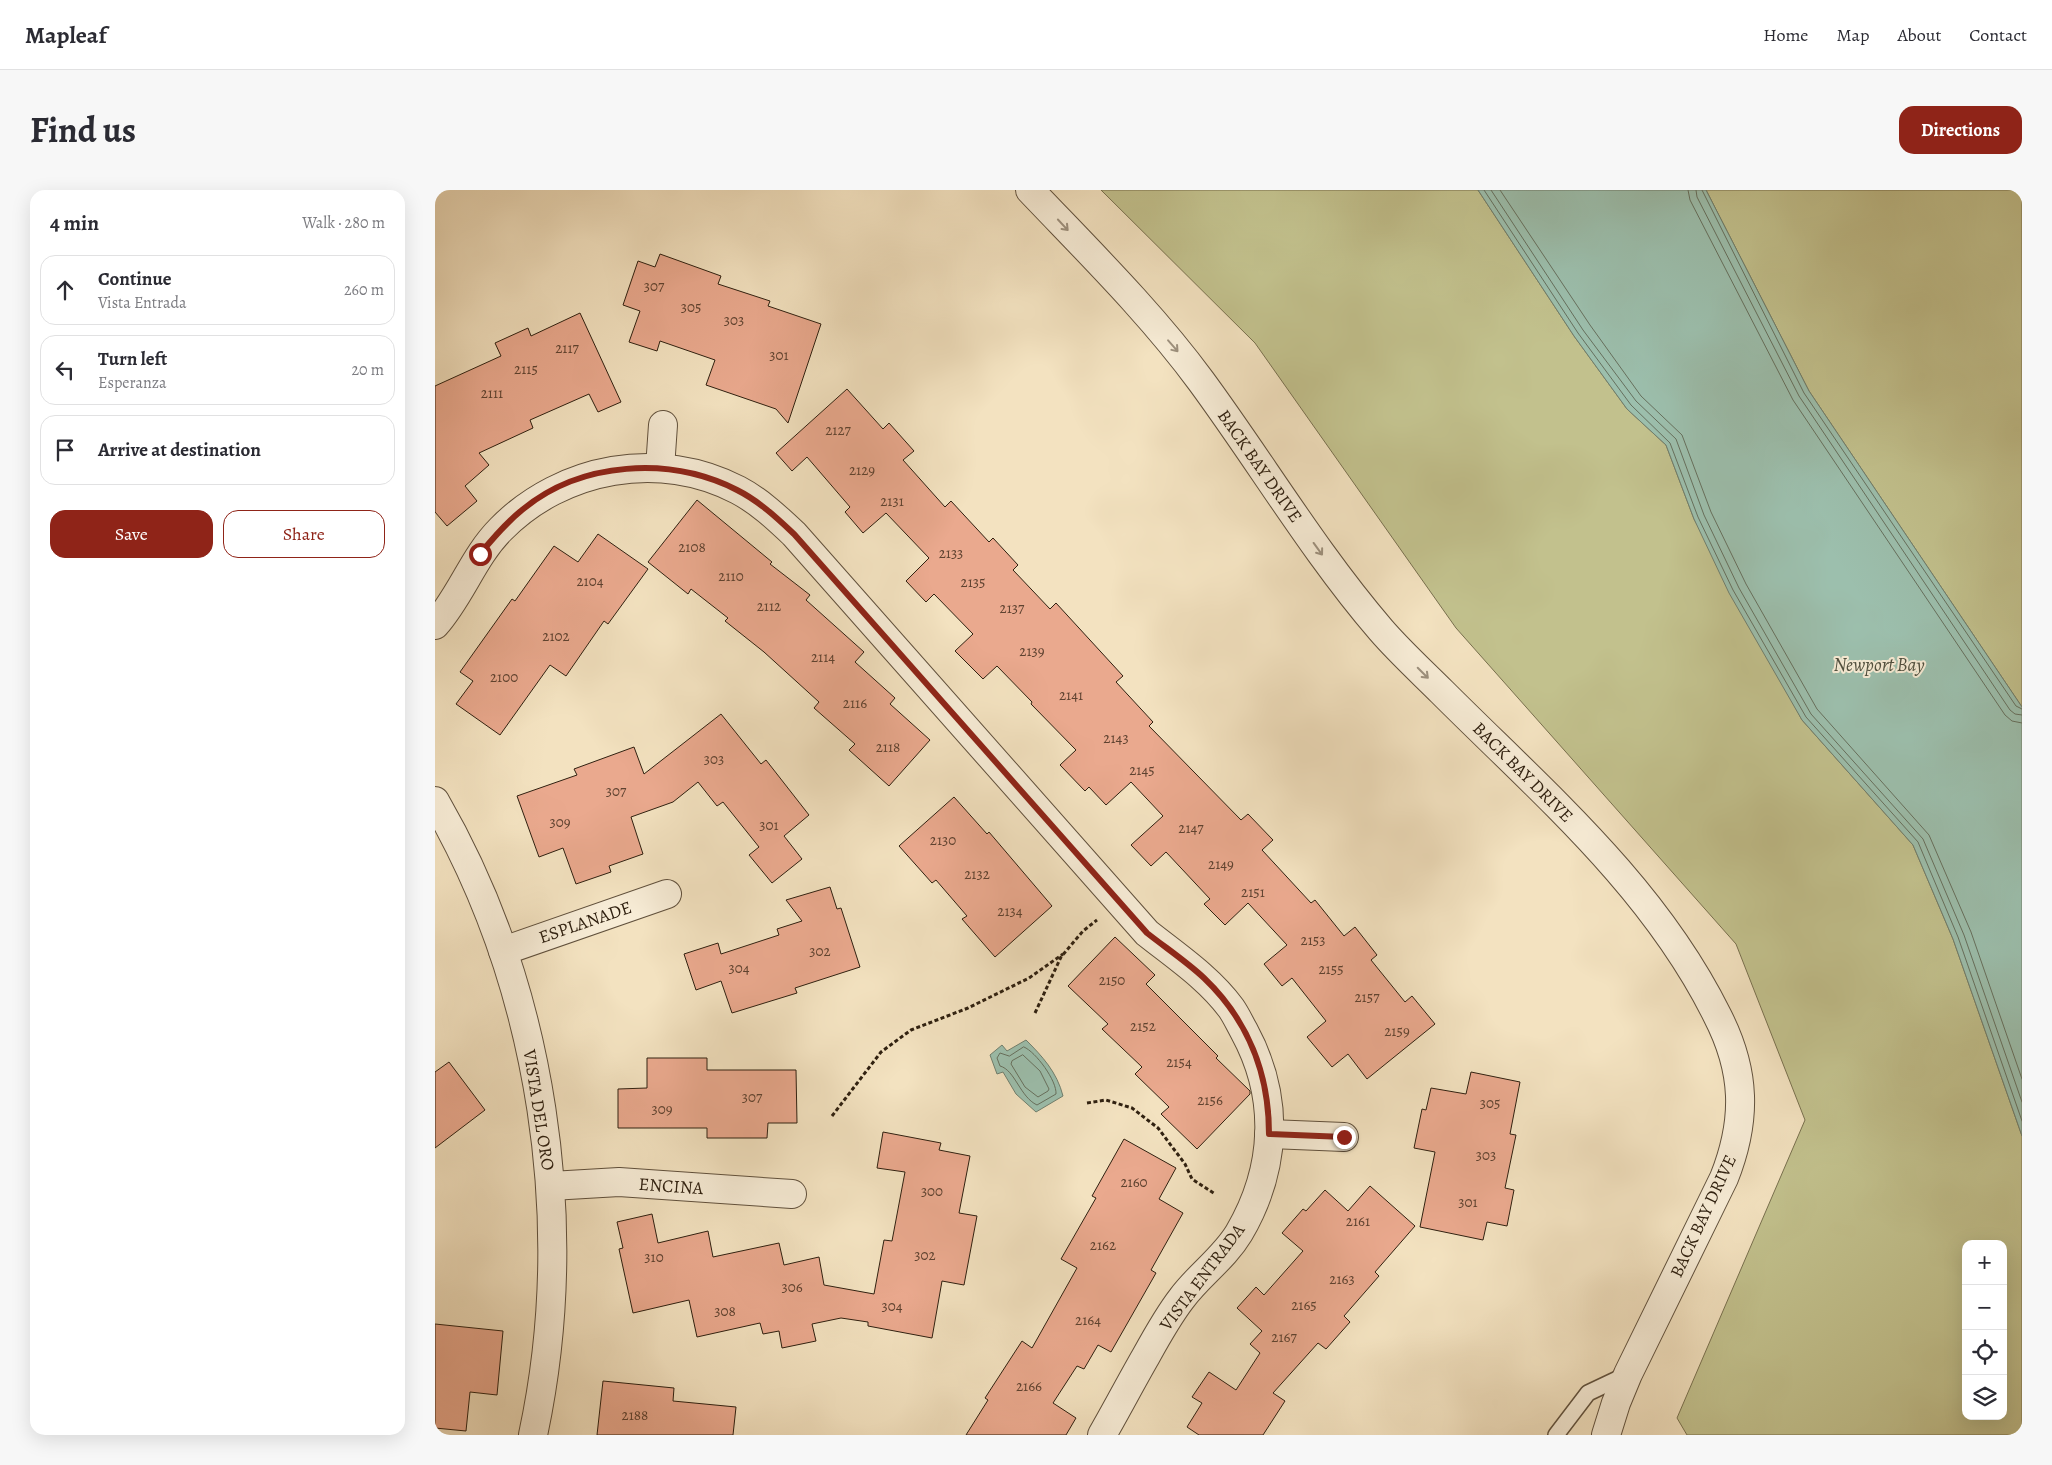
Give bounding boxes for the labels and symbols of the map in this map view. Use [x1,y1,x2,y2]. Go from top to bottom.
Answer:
one-way arrow [1057,219,1069,232]
house number: 307 [644,276,665,296]
house number: 305 [681,297,701,317]
house number: 303 [724,310,744,330]
house number: 2117 [555,338,580,358]
one-way arrow [1167,339,1178,352]
house number: 301 [769,345,789,365]
house number: 2115 [514,359,538,379]
house number: 2111 [481,383,503,403]
street label: BACK BAY DRIVE [1212,405,1308,527]
house number: 2127 [825,420,852,440]
house number: 2129 [849,460,875,480]
house number: 2131 [880,491,904,511]
house number: 2108 [678,537,706,557]
one-way arrow [1313,542,1323,556]
route start [469,543,492,566]
house number: 2133 [939,543,963,563]
house number: 2110 [718,566,744,586]
house number: 2104 [576,571,604,591]
house number: 2135 [961,572,985,592]
house number: 2112 [757,596,781,616]
house number: 2137 [1000,598,1025,618]
house number: 2102 [542,626,570,646]
house number: 2139 [1019,641,1045,661]
house number: 2114 [811,647,835,667]
water label: Newport Bay [1833,652,1925,678]
one-way arrow [1417,666,1429,679]
house number: 2100 [490,667,518,687]
house number: 2141 [1059,685,1083,705]
house number: 2116 [843,693,867,713]
street label: BACK BAY DRIVE [1468,717,1578,827]
house number: 2143 [1103,728,1129,748]
house number: 2118 [876,737,900,757]
house number: 303 [704,749,724,769]
house number: 2145 [1129,760,1155,780]
house number: 307 [606,781,627,801]
house number: 309 [549,812,571,832]
house number: 301 [759,815,779,835]
house number: 2147 [1178,818,1204,838]
house number: 2130 [930,830,956,850]
house number: 2149 [1208,854,1234,874]
house number: 2132 [964,864,990,884]
house number: 2151 [1241,882,1265,902]
street label: ESPLANADE [535,895,635,949]
house number: 2134 [997,901,1023,921]
house number: 2153 [1301,930,1325,950]
house number: 302 [809,941,831,961]
house number: 304 [728,958,750,978]
house number: 2155 [1318,959,1344,979]
house number: 2150 [1099,970,1125,990]
house number: 2157 [1354,987,1380,1007]
house number: 2152 [1130,1016,1156,1036]
house number: 2159 [1384,1021,1410,1041]
street label: VISTA DEL ORO [517,1047,560,1172]
house number: 2154 [1166,1052,1192,1072]
house number: 307 [742,1087,763,1107]
house number: 2156 [1197,1090,1223,1110]
house number: 305 [1480,1093,1500,1113]
house number: 309 [651,1099,673,1119]
route end [1333,1126,1356,1149]
house number: 303 [1476,1145,1496,1165]
street label: BACK BAY DRIVE [1664,1151,1742,1281]
street label: ENCINA [638,1172,705,1200]
house number: 2160 [1120,1172,1148,1192]
house number: 300 [921,1181,943,1201]
house number: 301 [1458,1192,1478,1212]
house number: 2161 [1346,1211,1370,1231]
street label: VISTA ENTRADA [1153,1218,1250,1336]
house number: 2162 [1090,1235,1116,1255]
house number: 302 [914,1245,936,1265]
house number: 310 [644,1247,664,1267]
house number: 2163 [1329,1269,1355,1289]
house number: 306 [781,1277,803,1297]
house number: 2165 [1291,1295,1317,1315]
house number: 304 [881,1296,903,1316]
house number: 308 [714,1301,736,1321]
house number: 2164 [1075,1310,1101,1330]
house number: 2167 [1271,1327,1297,1347]
house number: 2166 [1016,1376,1042,1396]
house number: 2188 [622,1405,648,1425]

